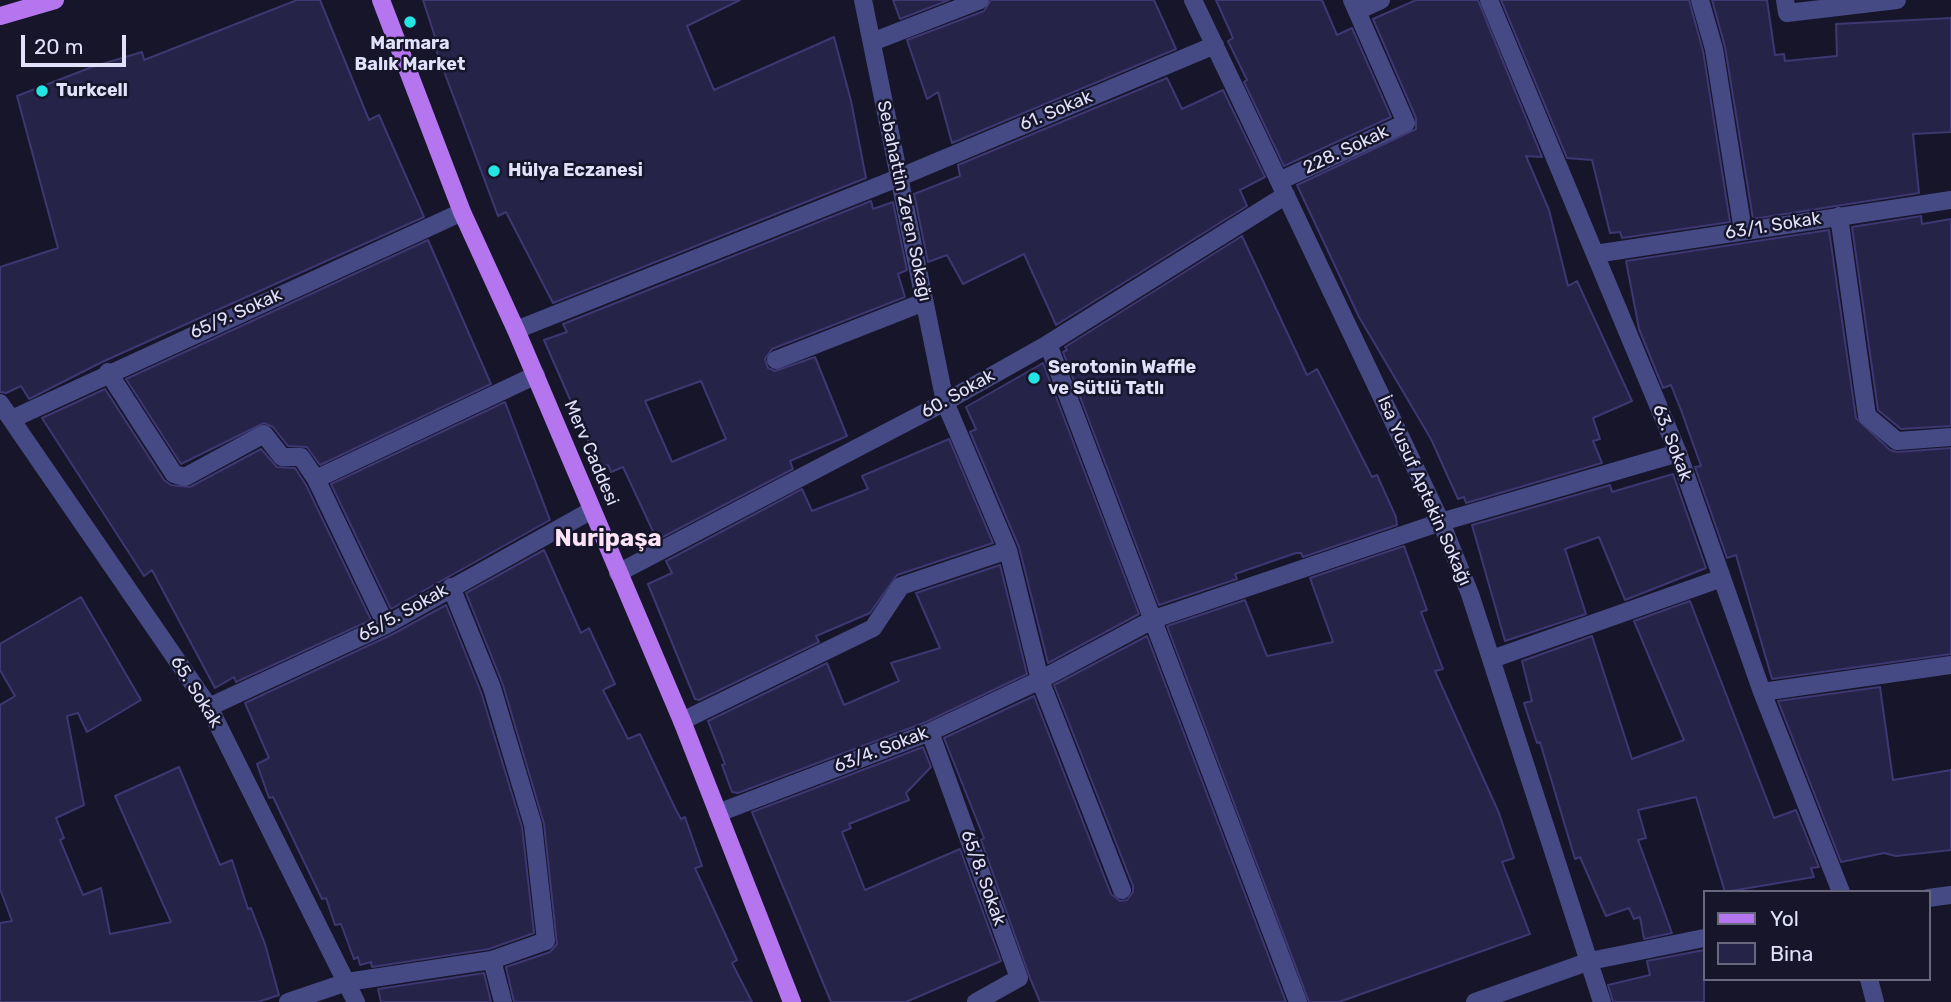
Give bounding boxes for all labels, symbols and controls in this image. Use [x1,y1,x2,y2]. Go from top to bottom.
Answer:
marker: Marmara Balık Market [402,14,418,30]
scale bar [24,21,130,65]
place label: Marmara Balık Market [355,33,465,76]
text: 20 m [34,34,83,59]
place label: Turkcell [56,80,128,102]
marker: Turkcell [34,83,50,99]
street label: 61. Sokak [1016,86,1096,136]
street label: Sebahattin Zeren Sokağı [872,99,936,303]
street label: 228. Sokak [1300,121,1392,179]
place label: Hülya Eczanesi [508,160,643,182]
marker: Hülya Eczanesi [486,163,502,179]
street label: 63/1. Sokak [1724,208,1822,244]
street label: 65/9. Sokak [187,284,285,344]
place label: Serotonin Waffle ve Sütlü Tatlı [1048,357,1196,400]
street label: 60. Sokak [917,365,999,423]
marker: Serotonin Waffle ve Sütlü Tatlı [1026,370,1042,386]
street label: İsa Yusuf Aptekin Sokağı [1372,393,1476,589]
street label: Merv Caddesi [559,397,623,509]
street label: 63. Sokak [1647,402,1697,484]
district label: Nuripaşa [554,525,662,553]
street label: 65/5. Sokak [354,579,452,647]
street label: 65. Sokak [166,652,226,732]
street label: 63/4. Sokak [831,722,931,778]
street label: 65/8. Sokak [956,827,1010,929]
legend [1702,890,1930,981]
text: Yol [1770,906,1799,931]
text: Bina [1770,941,1813,966]

